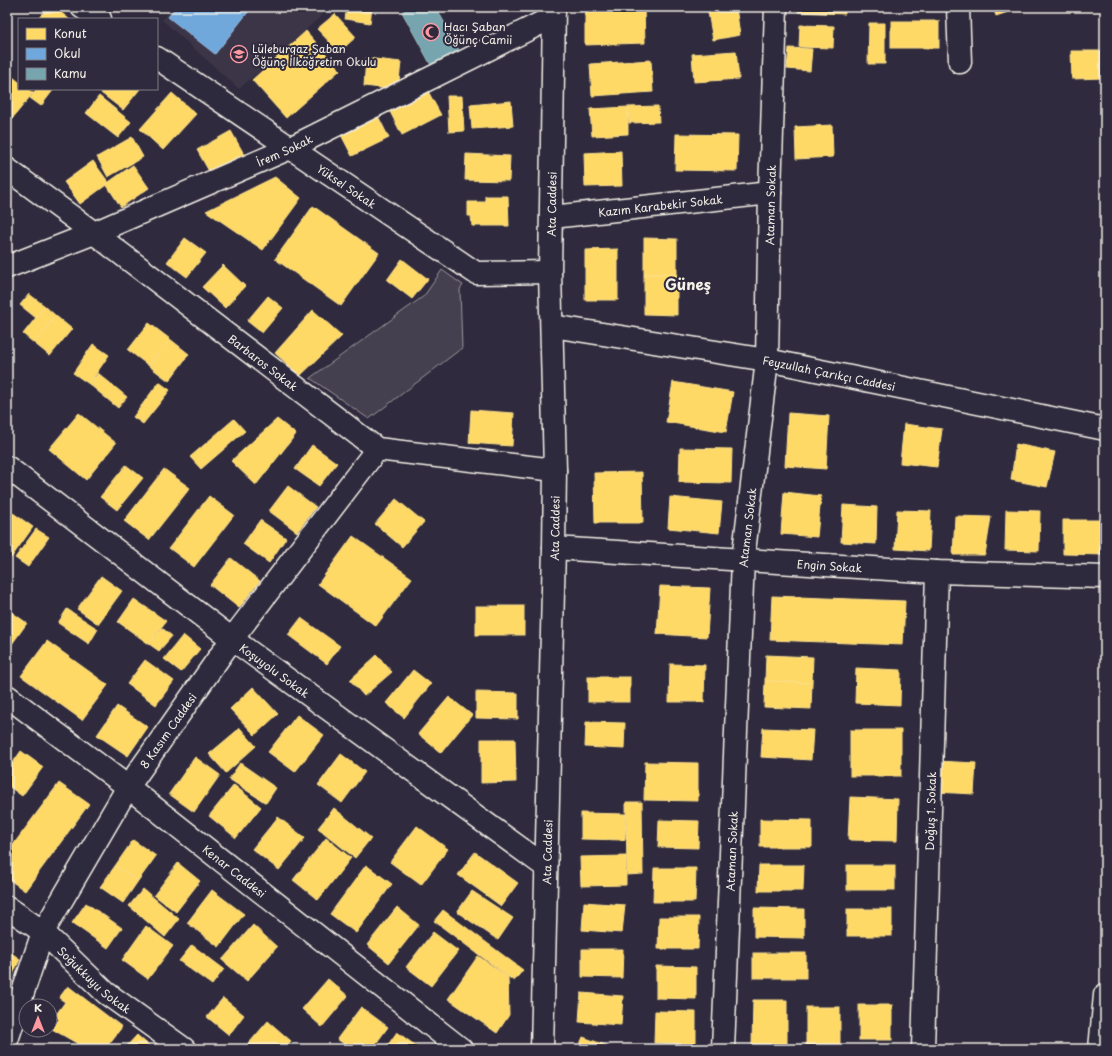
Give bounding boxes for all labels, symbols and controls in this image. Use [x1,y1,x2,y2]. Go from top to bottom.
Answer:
legend [18,18,158,90]
place label: Hacı Şaban Öğünç Camii [444,18,512,48]
mosque icon: Hacı Şaban Öğünç Camii [421,22,441,42]
text: Konut [54,24,87,42]
place label: Lüleburgaz Şaban Öğünç İlköğretim Okulu [252,40,376,70]
text: Okul [54,44,81,62]
school or university icon: Lüleburgaz Şaban Öğünç İlköğretim Okulu [229,44,249,64]
text: Kamu [54,64,87,82]
street label: İrem Sokak [254,129,316,170]
street label: Yüksel Sokak [314,160,380,212]
street label: Ataman Sokak [761,164,779,245]
street label: Ata Caddesi [542,172,560,237]
street label: Kazım Karabekir Sokak [597,190,724,220]
district label: Güneş [665,272,711,295]
street label: Barbaros Sokak [225,330,303,395]
street label: Feyzullah Çarıkçı Caddesi [761,351,897,395]
street label: Ataman Sokak [734,486,760,568]
street label: Ata Caddesi [545,495,563,561]
street label: Engin Sokak [796,555,863,576]
street label: Koşuyolu Sokak [236,639,314,702]
street label: 8 Kasım Caddesi [135,689,200,772]
street label: Doğuş 1. Sokak [920,771,940,851]
street label: Ataman Sokak [721,810,741,892]
street label: Ata Caddesi [537,819,556,885]
street label: Kenar Caddesi [199,841,270,901]
street label: Soğukkuyu Sokak [54,942,135,1017]
north arrow [18,998,58,1038]
text: K [34,999,42,1016]

